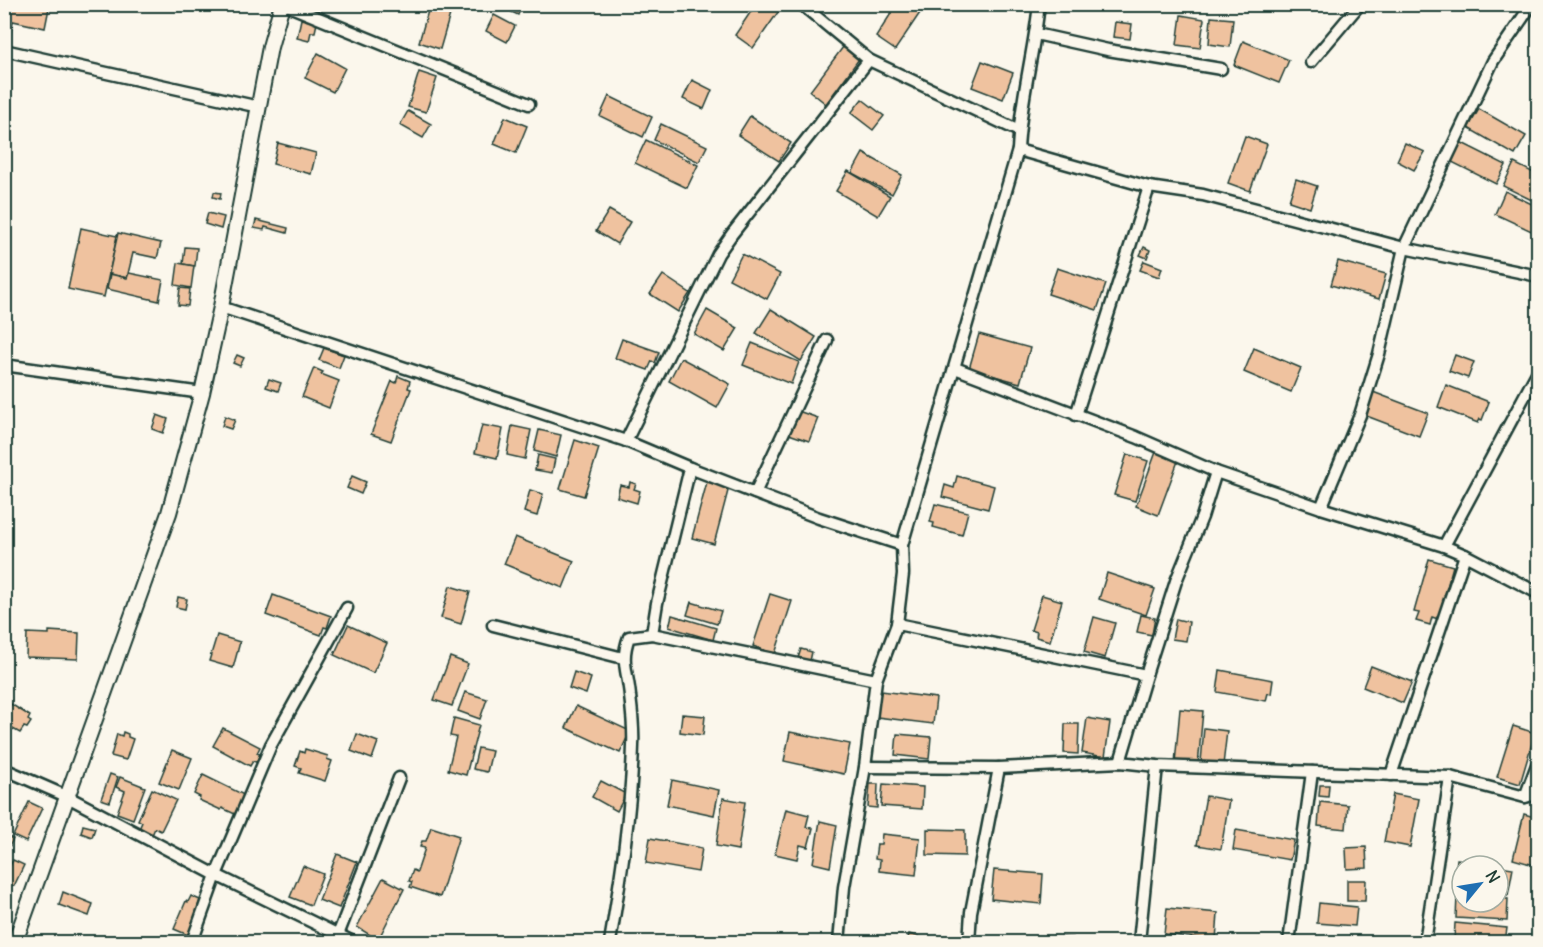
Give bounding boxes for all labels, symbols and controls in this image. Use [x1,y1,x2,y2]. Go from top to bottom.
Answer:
north arrow [1450,854,1510,914]
text: N [1482,867,1504,886]

